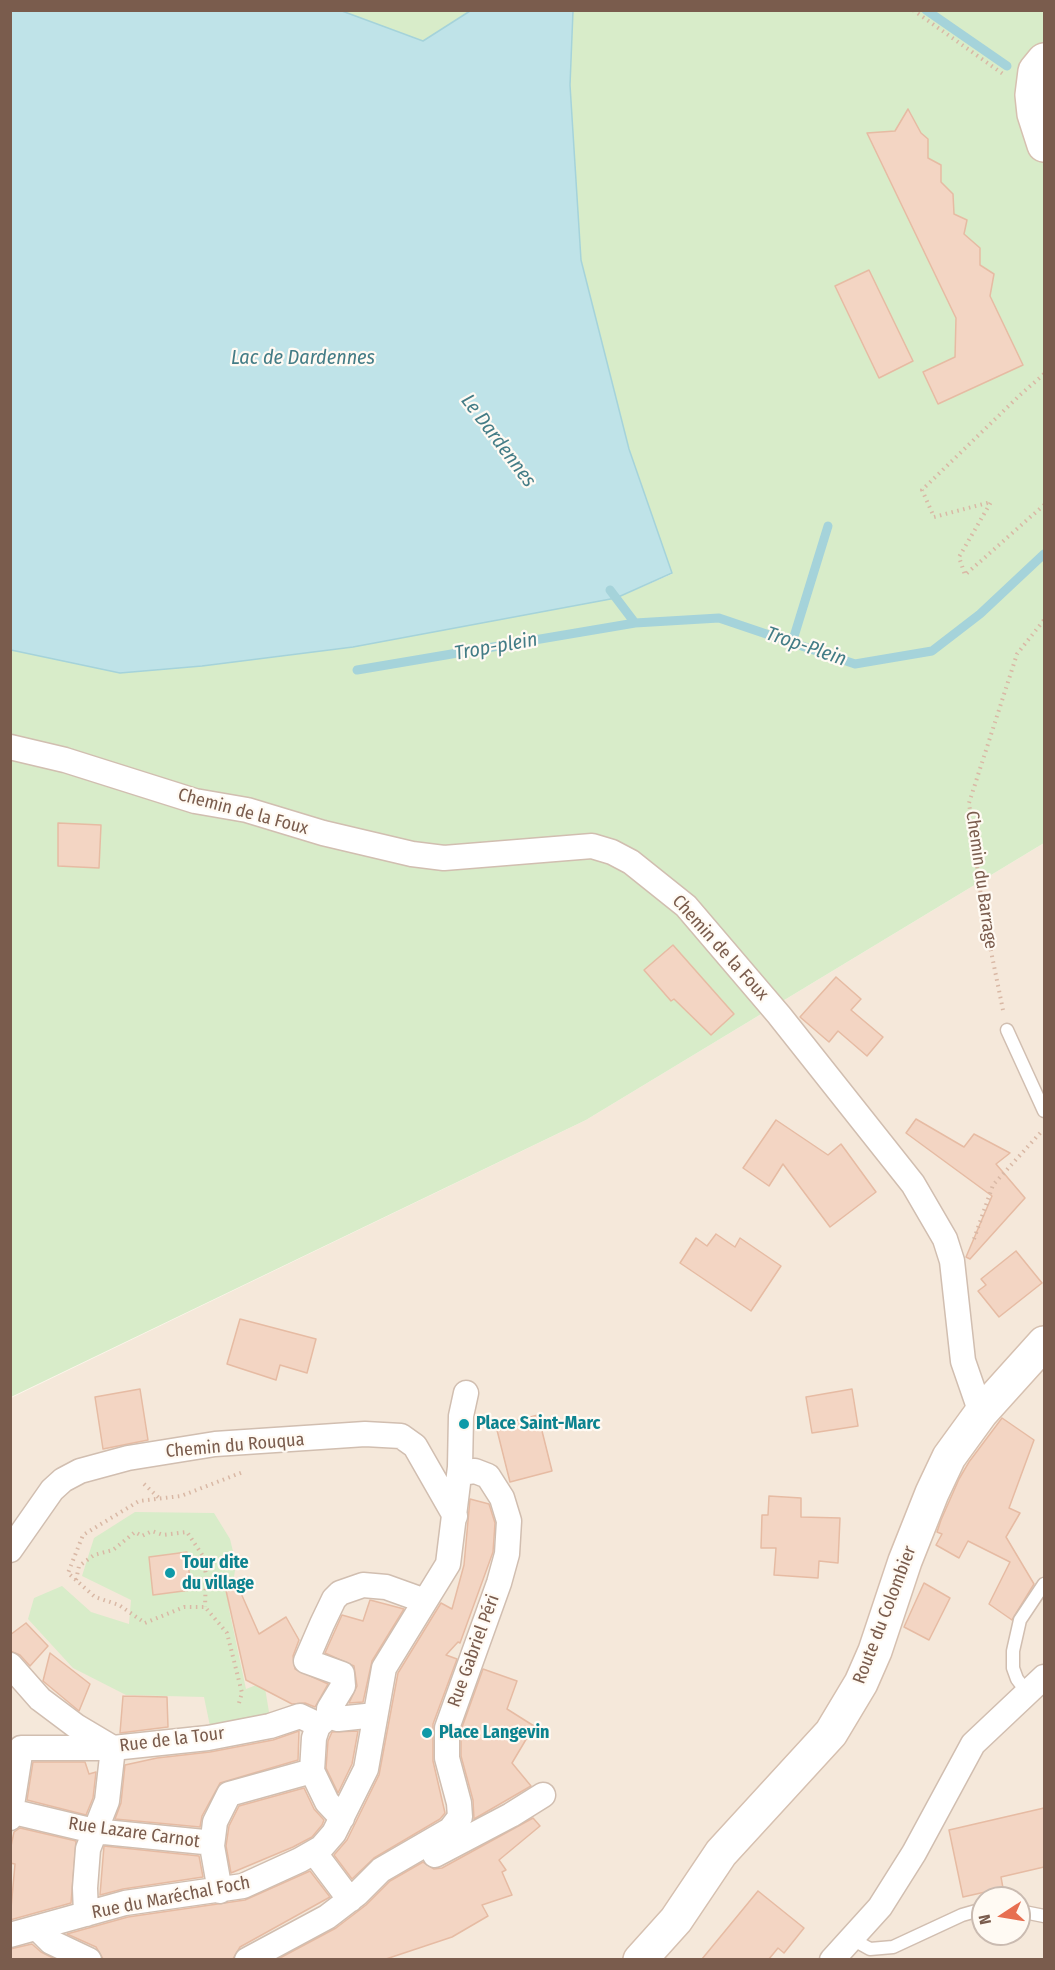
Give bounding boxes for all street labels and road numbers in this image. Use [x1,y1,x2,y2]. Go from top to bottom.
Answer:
street label: Chemin de la Foux [176,784,310,840]
street label: Chemin du Barrage [961,810,1001,950]
street label: Chemin de la Foux [667,891,773,1005]
street label: Chemin du Rouqua [165,1429,305,1463]
street label: Route du Colombier [849,1543,921,1687]
street label: Rue Gabriel Péri [444,1592,504,1710]
street label: Rue de la Tour [118,1723,226,1757]
street label: Rue Lazare Carnot [67,1813,201,1853]
street label: Rue du Maréchal Foch [90,1872,252,1924]

